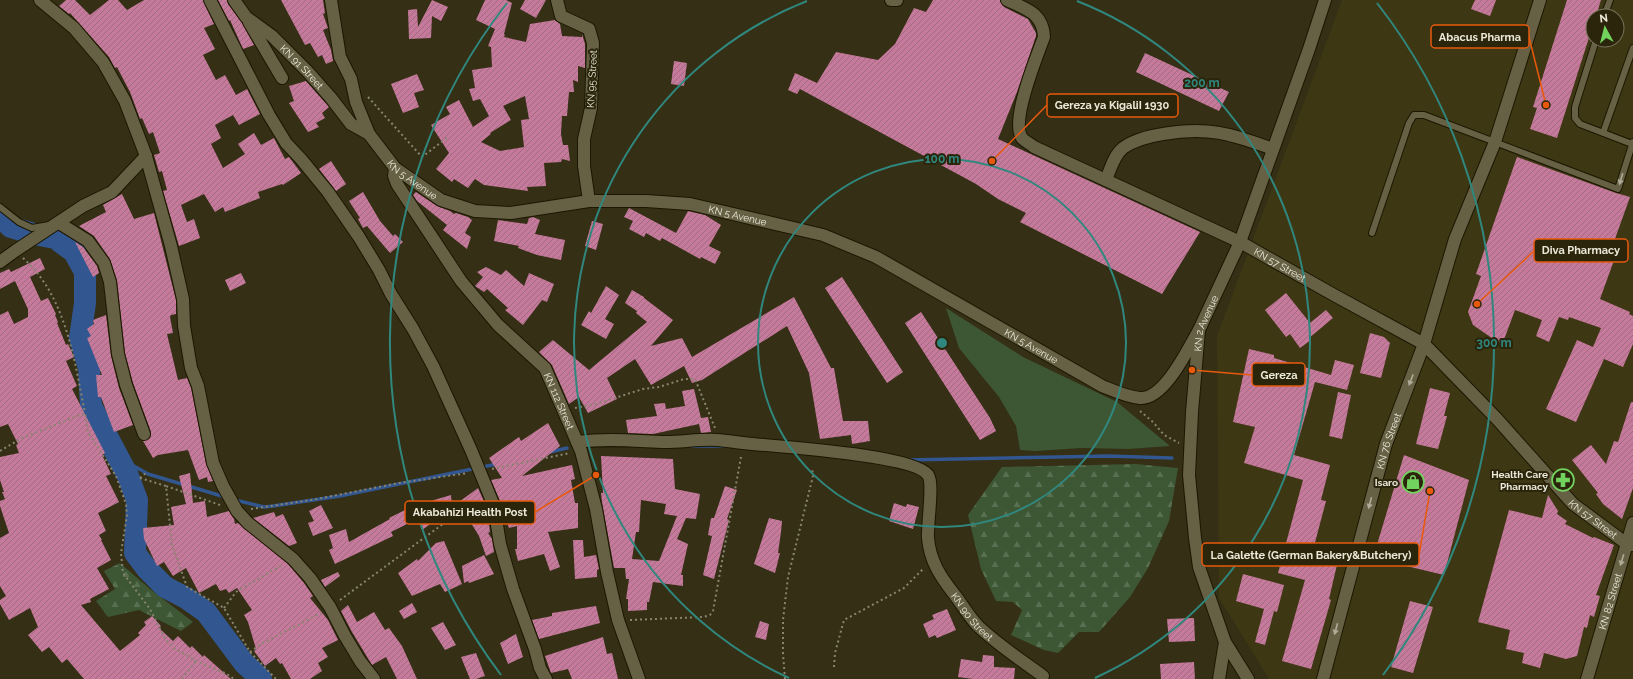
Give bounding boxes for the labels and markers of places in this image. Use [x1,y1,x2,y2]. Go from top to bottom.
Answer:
callout: Abacus Pharma [1431,25,1529,48]
callout: Gereza ya KigaliI 1930 [1047,94,1178,117]
callout: Diva Pharmacy [1534,239,1628,262]
centre of rings [935,336,949,350]
callout: Gereza [1252,363,1305,386]
pharmacy icon: Health Care Pharmacy [1550,467,1576,493]
shop icon: Isaro [1400,469,1426,495]
place label: Health Care Pharmacy [1491,469,1548,492]
place label: Isaro [1375,477,1398,488]
callout: Akabahizi Health Post [405,501,535,524]
callout: La Galette (German Bakery&Butchery) [1202,543,1419,566]

